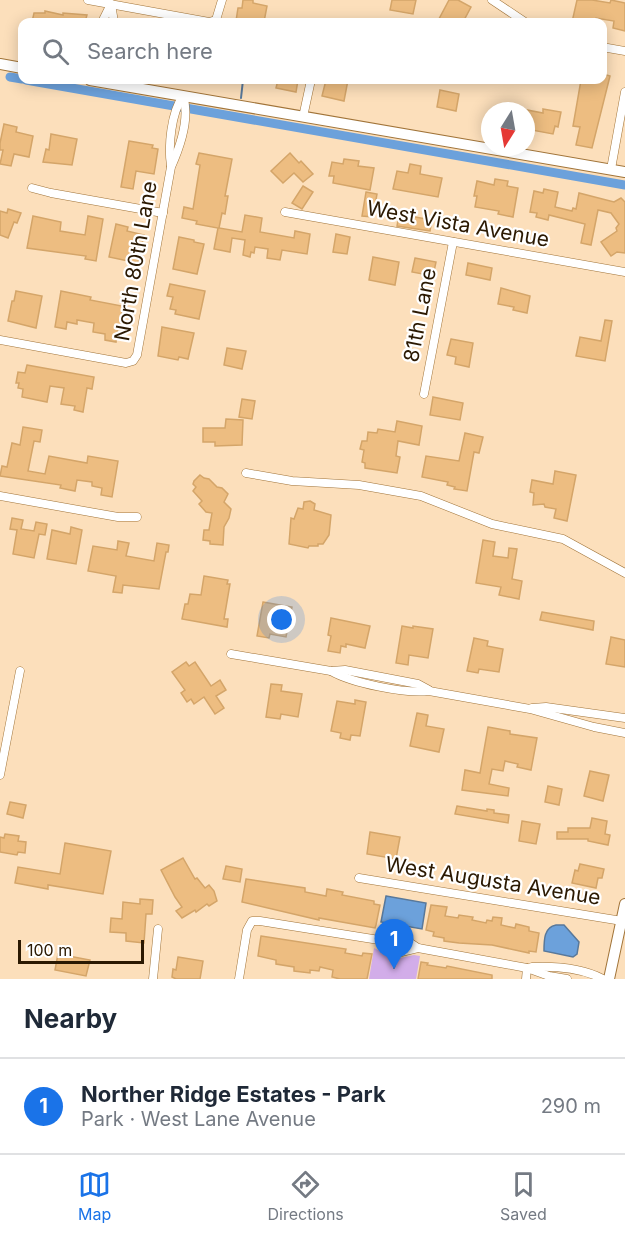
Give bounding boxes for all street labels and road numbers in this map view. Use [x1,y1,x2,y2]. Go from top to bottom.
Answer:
street label: North 80th Lane [109,179,162,343]
street label: West Vista Avenue [365,195,551,252]
street label: 81th Lane [398,266,441,364]
street label: West Augusta Avenue [384,851,602,910]

